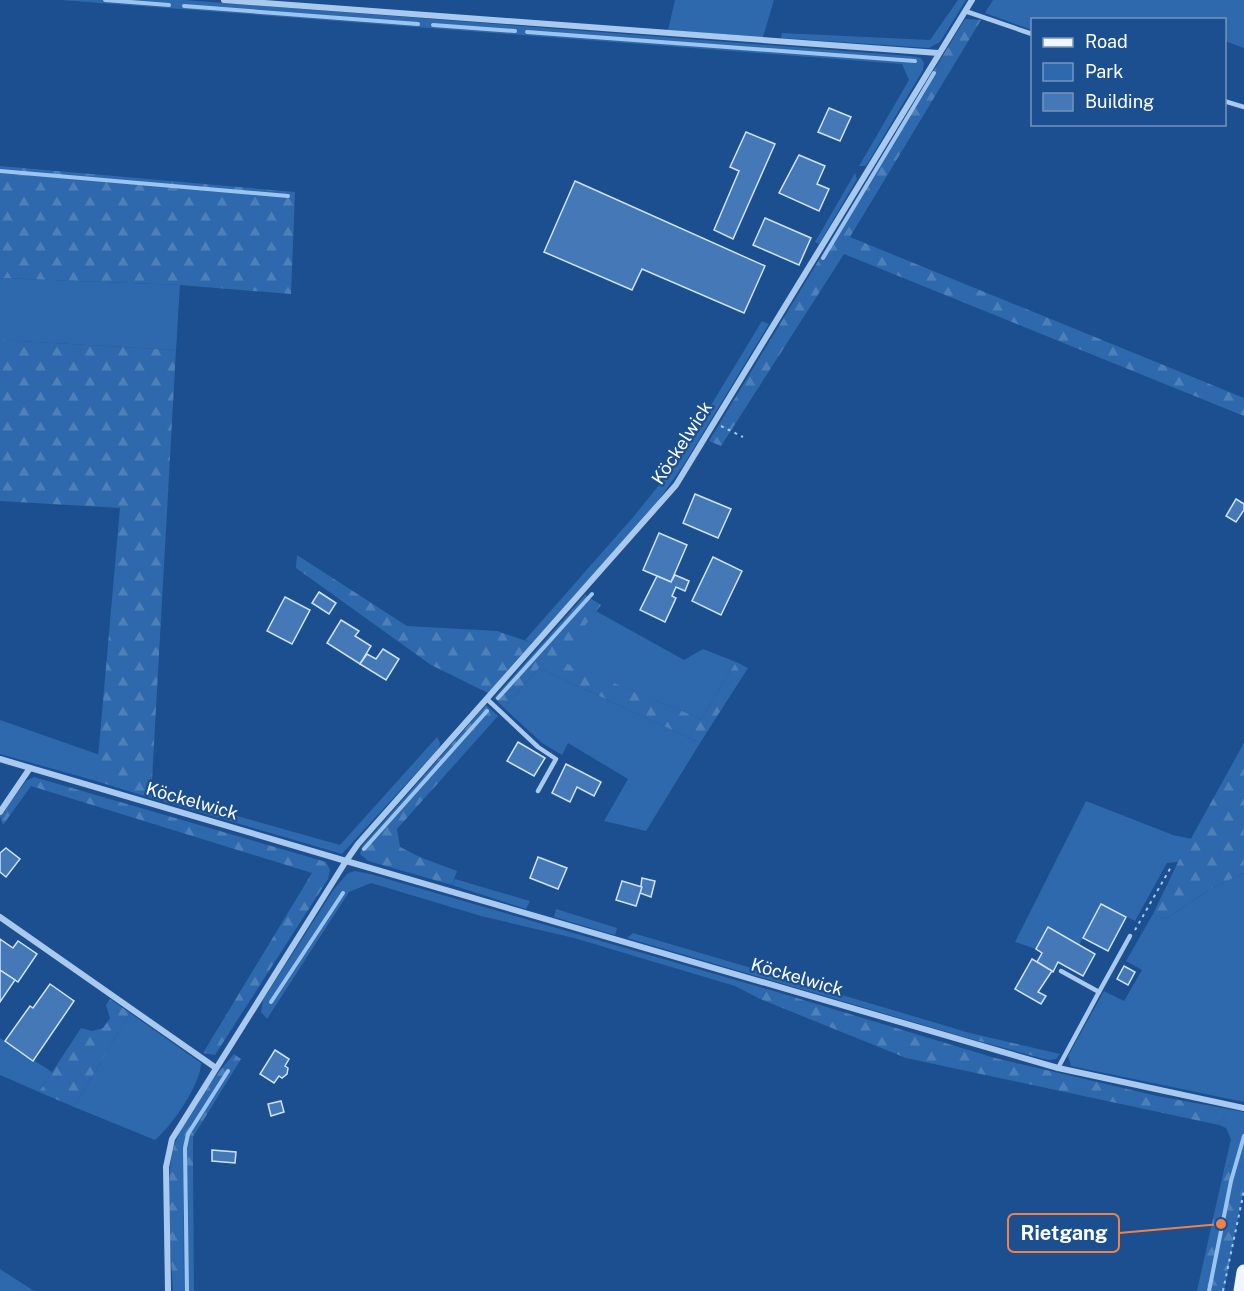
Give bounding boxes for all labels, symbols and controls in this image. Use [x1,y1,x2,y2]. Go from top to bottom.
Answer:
legend [1031,18,1226,126]
text: Road [1085,31,1128,52]
text: Park [1085,61,1123,82]
text: Building [1085,91,1154,112]
street label: Köckelwick [647,397,716,488]
street label: Köckelwick [144,777,241,824]
street label: Köckelwick [749,953,846,1000]
callout: Rietgang [1008,1214,1119,1252]
text: Rietgang [1021,1221,1108,1245]

